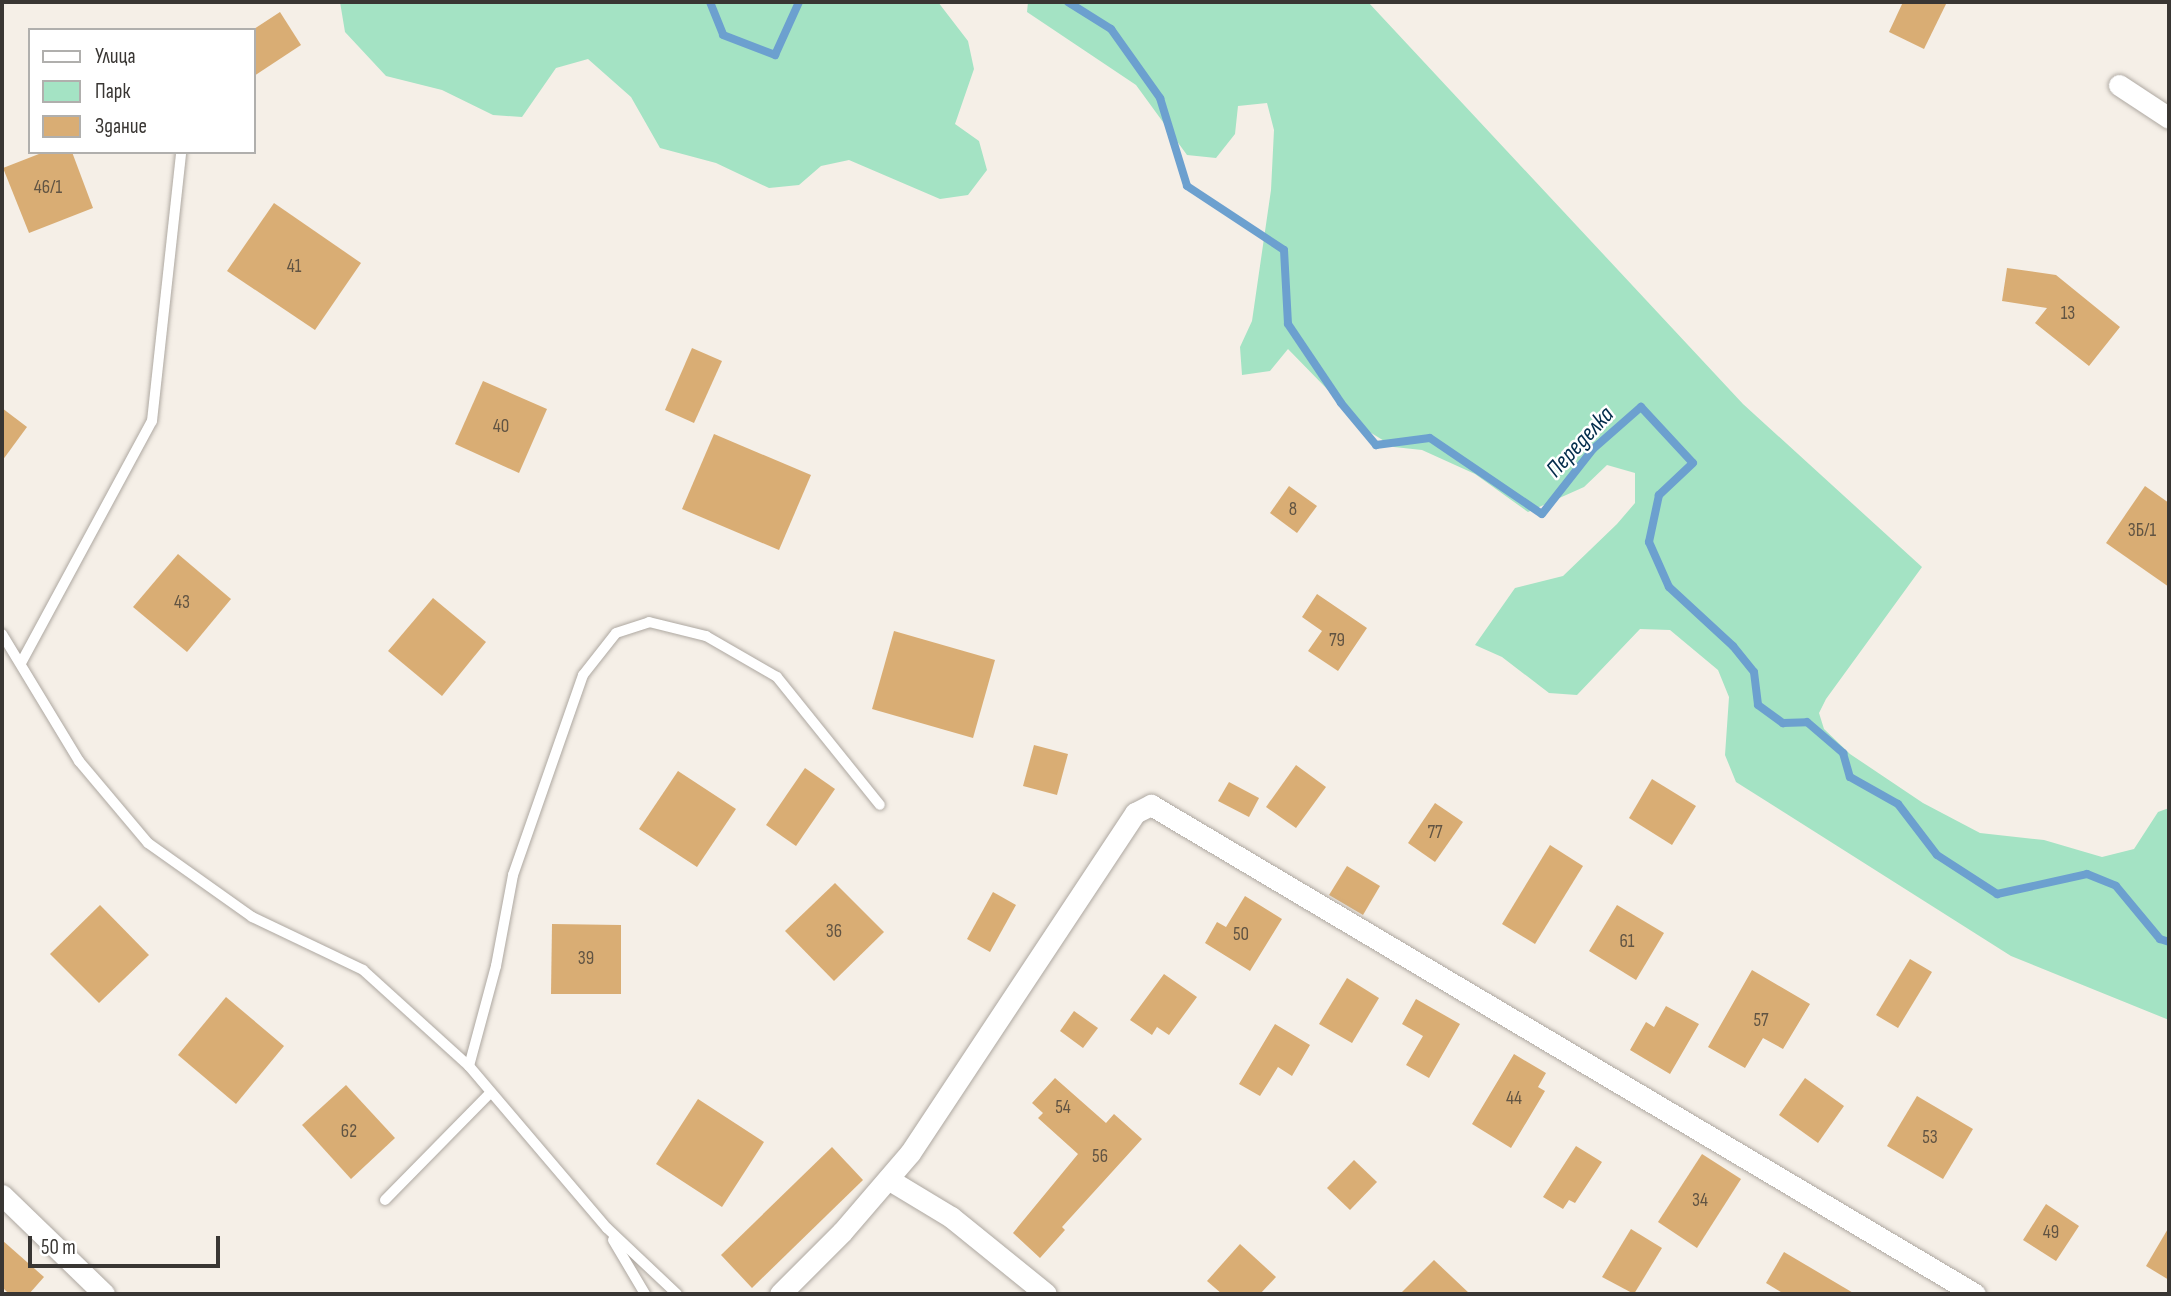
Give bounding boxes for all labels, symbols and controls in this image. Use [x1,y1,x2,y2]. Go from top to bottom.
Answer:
legend [28,28,256,154]
text: Улица [95,44,136,69]
text: Парк [95,79,130,104]
text: Здание [95,114,147,139]
house number: 46/1 [34,177,62,199]
house number: 41 [287,256,301,278]
house number: 13 [2061,303,2075,325]
water label: Переделка [1540,401,1620,483]
house number: 40 [493,416,509,438]
house number: 8 [1289,499,1297,521]
house number: 3Б/1 [2128,520,2156,542]
house number: 43 [174,592,190,614]
house number: 79 [1329,630,1345,652]
house number: 77 [1427,822,1443,844]
house number: 36 [826,921,842,943]
house number: 50 [1233,924,1249,946]
house number: 61 [1620,931,1634,953]
house number: 39 [578,948,594,970]
house number: 57 [1753,1010,1769,1032]
house number: 44 [1506,1088,1522,1110]
house number: 54 [1055,1097,1071,1119]
house number: 62 [341,1121,357,1143]
house number: 53 [1922,1127,1938,1149]
house number: 56 [1092,1146,1108,1168]
house number: 34 [1692,1190,1708,1212]
scale bar [32,1222,224,1266]
house number: 49 [2043,1222,2059,1244]
text: 50 m [41,1235,76,1260]

